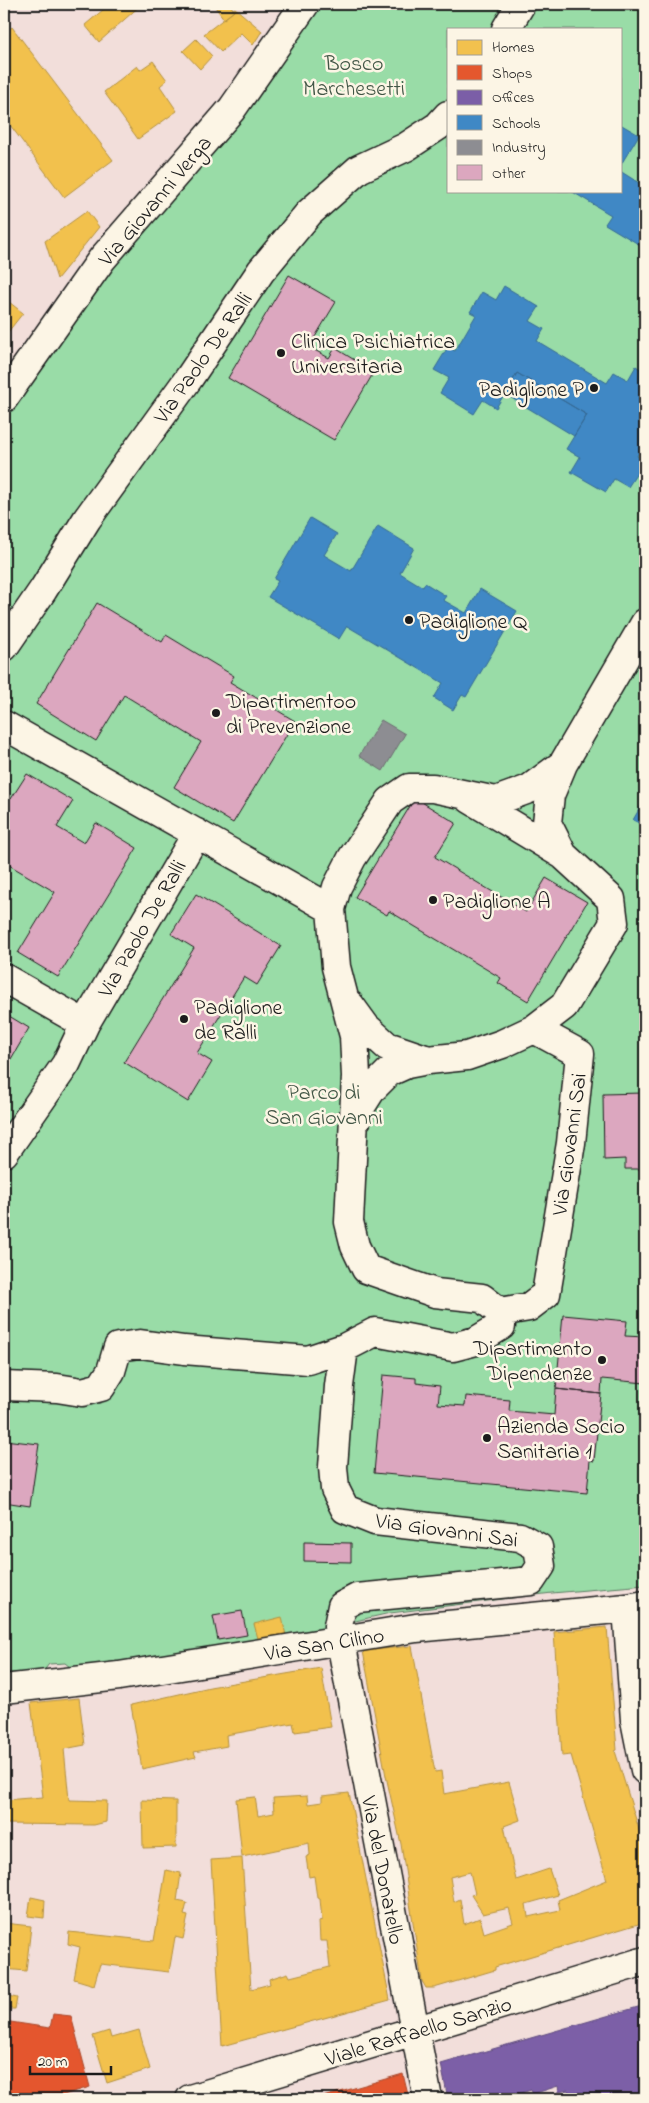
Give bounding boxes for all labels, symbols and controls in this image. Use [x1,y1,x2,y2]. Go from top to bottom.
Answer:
legend [447,28,622,192]
text: Homes [492,37,535,59]
park label: Bosco Marchesetti [303,49,405,106]
text: Shops [492,63,532,85]
text: Offices [492,87,534,109]
text: Schools [492,113,541,135]
street label: Via Giovanni Verga [91,129,221,276]
text: Industry [492,137,546,160]
text: Other [492,163,526,185]
street label: Via Paolo De Ralli [146,286,262,432]
place label: Clinica Psichiatrica Universitaria [291,327,455,384]
marker: Clinica Psichiatrica Universitaria [275,347,287,359]
place label: Padiglione P [479,375,585,408]
marker: Padiglione P [588,382,600,394]
place label: Padiglione Q [419,607,528,640]
marker: Padiglione Q [403,614,415,626]
place label: Dipartimentoo di Prevenzione [225,687,356,744]
marker: Dipartimentoo di Prevenzione [210,707,222,719]
street label: Via Paolo De Ralli [91,855,196,1005]
place label: Padiglione A [443,887,551,920]
marker: Padiglione A [427,894,439,906]
place label: Padiglione de Ralli [194,993,283,1050]
marker: Padiglione de Ralli [178,1013,190,1025]
street label: Via Giovanni Sai [545,1071,597,1219]
park label: Parco di San Giovanni [265,1078,383,1135]
place label: Dipartimento Dipendenze [472,1334,592,1391]
marker: Dipartimento Dipendenze [596,1354,608,1366]
place label: Azienda Socio Sanitaria 1 [497,1412,625,1469]
marker: Azienda Socio Sanitaria 1 [481,1432,493,1444]
street label: Via Giovanni Sai [372,1506,520,1558]
street label: Via San Cilino [261,1621,387,1671]
street label: Via del Donatello [351,1793,411,1948]
street label: Viale Raffaello Sanzio [321,1989,516,2077]
scale bar [30,2043,111,2075]
text: 20 m [38,2051,68,2073]

